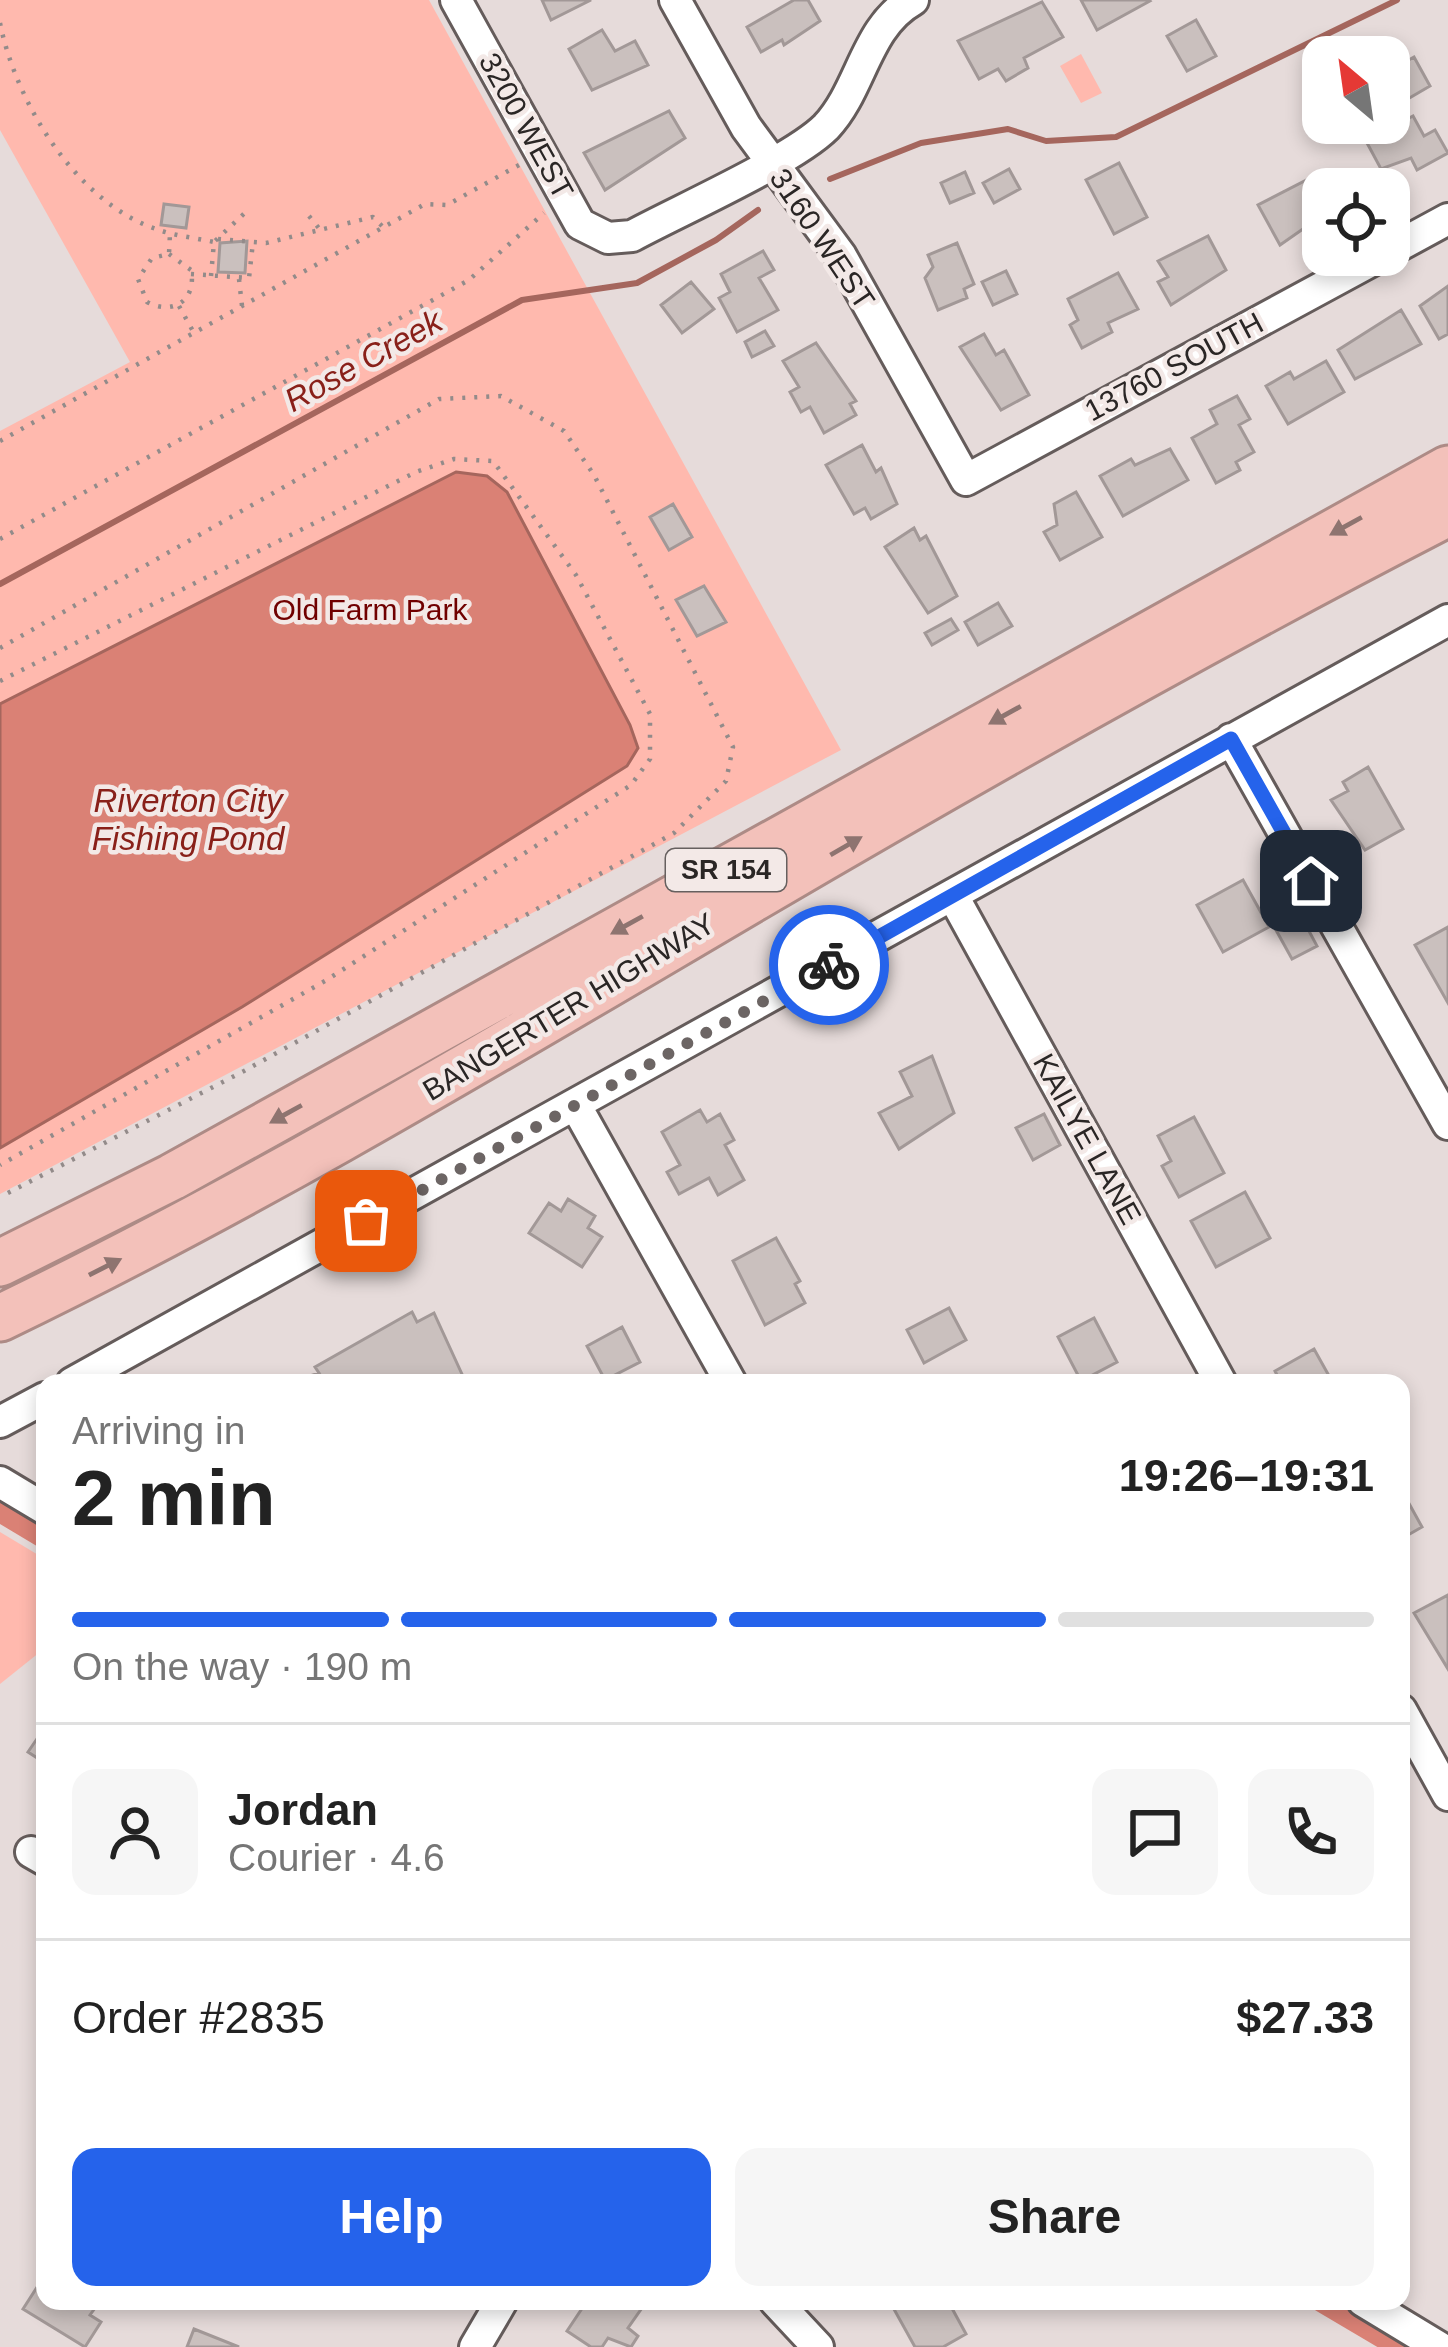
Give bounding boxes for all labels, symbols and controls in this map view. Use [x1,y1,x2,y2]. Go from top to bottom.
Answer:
north arrow [1302,36,1410,144]
map controls [1302,36,1410,276]
street label: 3200 WEST [473,47,580,204]
street label: 3160 WEST [764,162,881,315]
button: locate [1302,168,1410,276]
water label: Rose Creek [278,301,450,419]
street label: 13760 SOUTH [1079,306,1268,427]
one-way arrow [1328,515,1363,536]
park label: Old Farm Park [272,593,469,626]
one-way arrow [988,704,1021,725]
water label: Riverton City Fishing Pond [92,782,286,857]
pin [1260,830,1362,932]
one-way arrow [829,836,862,857]
icon: home [1278,848,1344,914]
road number: SR 154 [666,849,786,891]
courier [769,905,889,1025]
street label: BANGERTER HIGHWAY [417,906,721,1107]
one-way arrow [610,914,644,935]
icon: bike [796,932,862,998]
street label: KAILYE LANE [1027,1048,1148,1230]
one-way arrow [269,1103,303,1124]
pin [315,1170,417,1272]
icon: bag [333,1188,399,1254]
one-way arrow [88,1257,122,1277]
text: Arriving in [72,1409,245,1452]
text: 19:26–19:31 [1119,1450,1374,1501]
text: 2 min [72,1454,276,1542]
text: On the way · 190 m [72,1645,412,1688]
button: person [72,1769,198,1895]
button: chat [1092,1769,1218,1895]
button: phone [1248,1769,1374,1895]
text: Jordan [228,1784,378,1835]
text: Courier · 4.6 [228,1836,445,1879]
text: Order #2835 [72,1992,325,2043]
text: $27.33 [1236,1992,1374,2043]
button: Help [72,2148,711,2286]
button: Share [735,2148,1374,2286]

